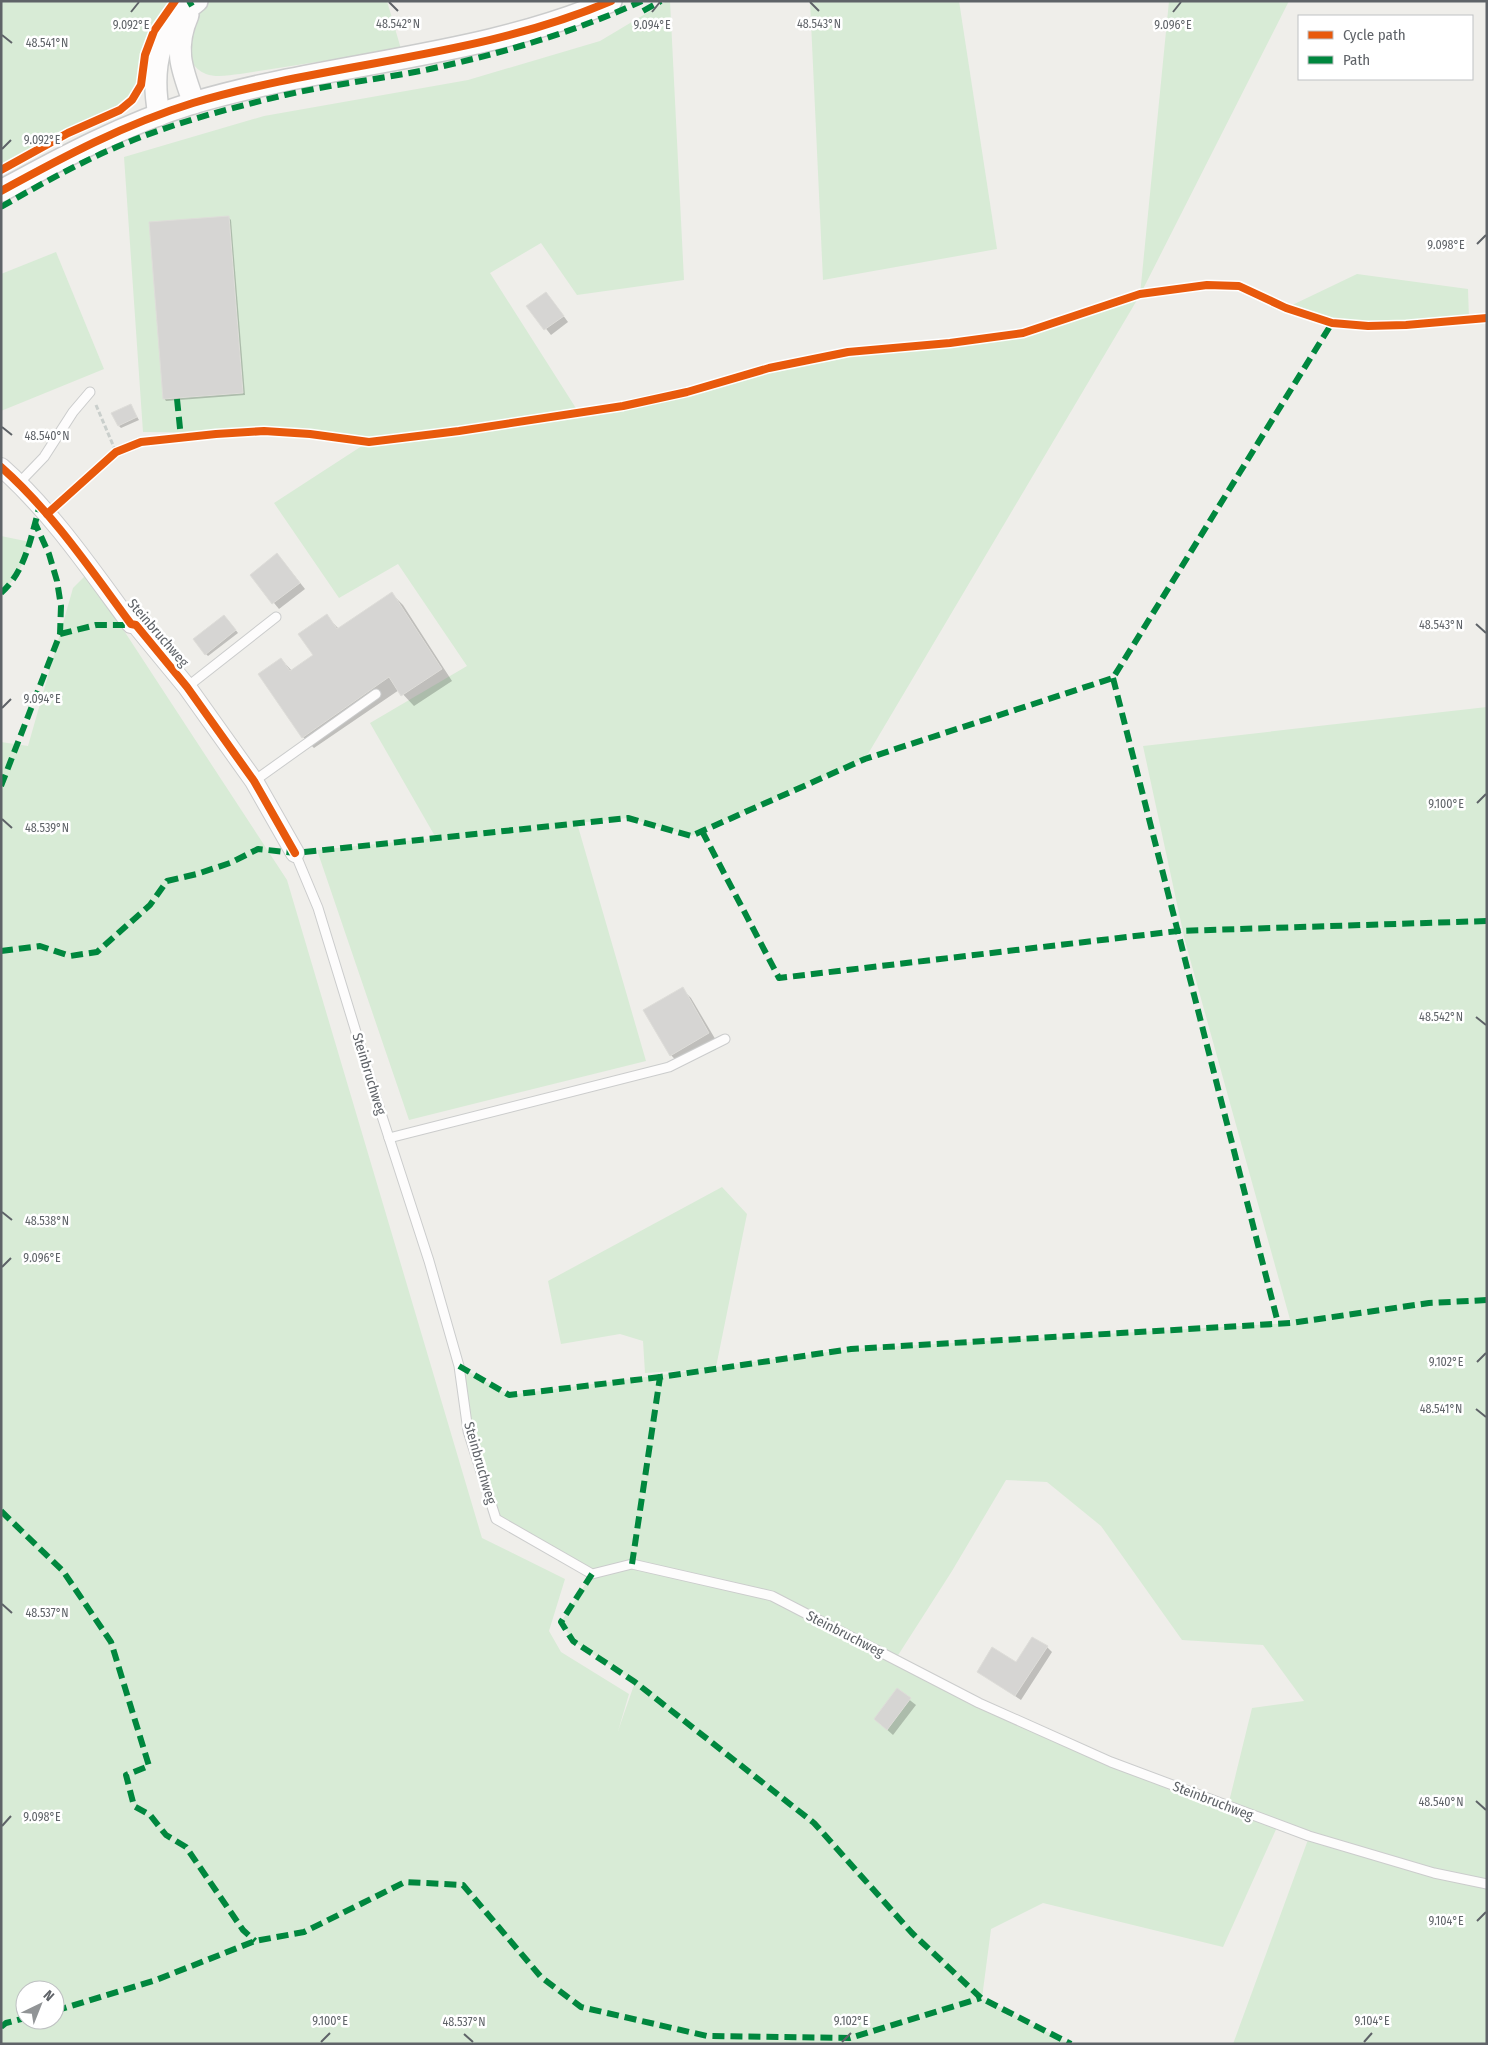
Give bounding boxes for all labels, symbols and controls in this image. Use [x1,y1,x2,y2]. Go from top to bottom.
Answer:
legend [1298,15,1473,80]
text: 48.542°N [376,17,420,31]
text: 48.543°N [797,17,841,31]
text: 9.092°E [113,18,150,32]
text: 9.094°E [633,18,671,32]
text: 9.096°E [1154,18,1192,32]
text: Cycle path [1343,26,1406,44]
text: 48.541°N [26,36,68,50]
text: Path [1343,51,1370,69]
text: 9.092°E [24,133,61,147]
text: 9.098°E [1427,238,1465,252]
text: 48.540°N [25,429,69,443]
street label: Steinbruchweg [124,595,193,671]
text: 48.543°N [1419,618,1463,632]
text: 9.094°E [23,692,61,706]
text: 9.100°E [1428,797,1464,811]
text: 48.539°N [25,821,69,835]
text: 48.542°N [1419,1010,1463,1024]
street label: Steinbruchweg [348,1031,390,1117]
text: 48.538°N [25,1214,69,1228]
text: 9.096°E [23,1251,61,1265]
text: 9.102°E [1429,1355,1464,1369]
text: 48.541°N [1420,1402,1462,1416]
street label: Steinbruchweg [460,1420,500,1507]
text: 48.537°N [25,1606,69,1620]
street label: Steinbruchweg [803,1607,887,1661]
street label: Steinbruchweg [1170,1778,1256,1824]
text: 48.540°N [1419,1795,1463,1809]
text: 9.098°E [23,1810,61,1824]
text: 9.104°E [1428,1914,1464,1928]
north arrow [15,1980,65,2030]
text: N [40,1987,57,2005]
text: 9.100°E [312,2014,348,2028]
text: 9.102°E [834,2014,869,2028]
text: 9.104°E [1354,2014,1390,2028]
text: 48.537°N [442,2015,486,2029]

